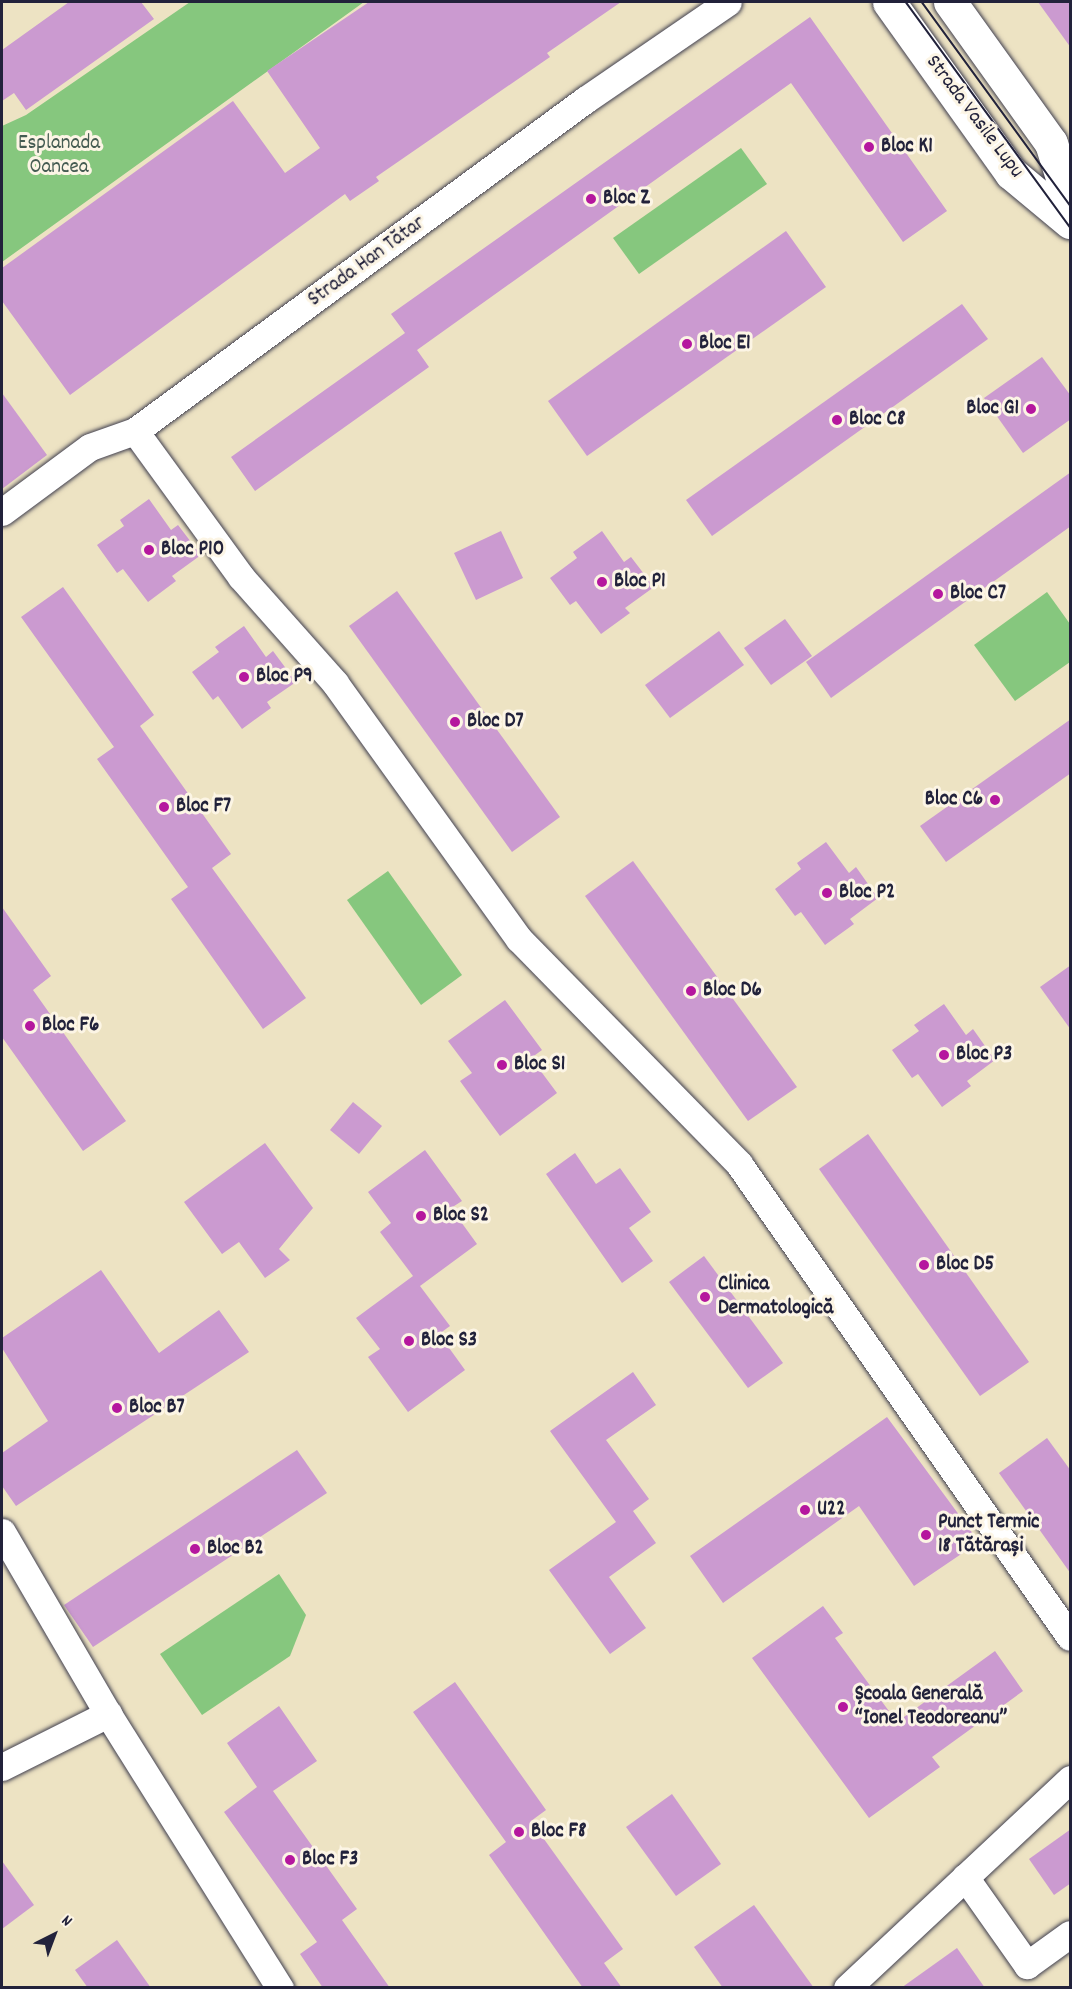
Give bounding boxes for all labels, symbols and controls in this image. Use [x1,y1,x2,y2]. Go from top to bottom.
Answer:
street label: Strada Vasile Lupu [920,51,1028,183]
park label: Esplanada Oancea [18,131,100,181]
place label: Bloc K1 [881,134,933,160]
marker: Bloc K1 [862,140,876,154]
place label: Bloc Z [603,186,650,212]
marker: Bloc Z [584,192,598,206]
street label: Strada Han Tătar [304,211,430,313]
place label: Bloc E1 [699,331,751,357]
marker: Bloc E1 [680,337,694,351]
place label: Bloc G1 [966,396,1019,422]
marker: Bloc G1 [1024,402,1038,416]
place label: Bloc C8 [849,407,905,433]
marker: Bloc C8 [830,413,844,427]
place label: Bloc P10 [161,537,224,563]
marker: Bloc P10 [142,543,156,557]
place label: Bloc P1 [614,569,666,595]
marker: Bloc P1 [595,575,609,589]
place label: Bloc C7 [950,581,1006,607]
marker: Bloc C7 [931,587,945,601]
place label: Bloc P9 [256,664,313,690]
marker: Bloc P9 [237,670,251,684]
place label: Bloc D7 [467,709,523,735]
marker: Bloc D7 [448,715,462,729]
place label: Bloc C6 [925,787,983,813]
marker: Bloc C6 [988,793,1002,807]
place label: Bloc F7 [176,794,231,820]
marker: Bloc F7 [157,800,171,814]
place label: Bloc P2 [839,880,895,906]
marker: Bloc P2 [820,886,834,900]
place label: Bloc D6 [703,978,762,1004]
marker: Bloc D6 [684,984,698,998]
place label: Bloc F6 [42,1013,99,1039]
marker: Bloc F6 [23,1019,37,1033]
place label: Bloc P3 [956,1042,1012,1068]
marker: Bloc P3 [937,1048,951,1062]
place label: Bloc S1 [514,1052,565,1078]
marker: Bloc S1 [495,1058,509,1072]
place label: Bloc S2 [433,1203,489,1229]
marker: Bloc S2 [414,1209,428,1223]
place label: Bloc D5 [936,1252,994,1278]
marker: Bloc D5 [917,1258,931,1272]
place label: Clinica Dermatologică [718,1272,834,1322]
marker: Clinica Dermatologică [696,1288,714,1306]
place label: Bloc S3 [421,1328,477,1354]
marker: Bloc S3 [402,1334,416,1348]
place label: Bloc B7 [129,1395,185,1421]
marker: Bloc B7 [110,1401,124,1415]
place label: U22 [817,1497,845,1523]
marker: U22 [798,1503,812,1517]
place label: Punct Termic 18 Tătărași [938,1510,1039,1560]
marker: Punct Termic 18 Tătărași [919,1528,933,1542]
place label: Bloc B2 [207,1536,264,1562]
marker: Bloc B2 [188,1542,202,1556]
place label: Școala Generală “Ionel Teodoreanu” [855,1682,1007,1732]
marker: Școala Generală “Ionel Teodoreanu” [836,1700,850,1714]
place label: Bloc F8 [531,1819,586,1845]
marker: Bloc F8 [512,1825,526,1839]
place label: Bloc F3 [302,1847,358,1873]
marker: Bloc F3 [283,1853,297,1867]
north arrow [24,1905,84,1965]
text: N [56,1910,77,1932]

